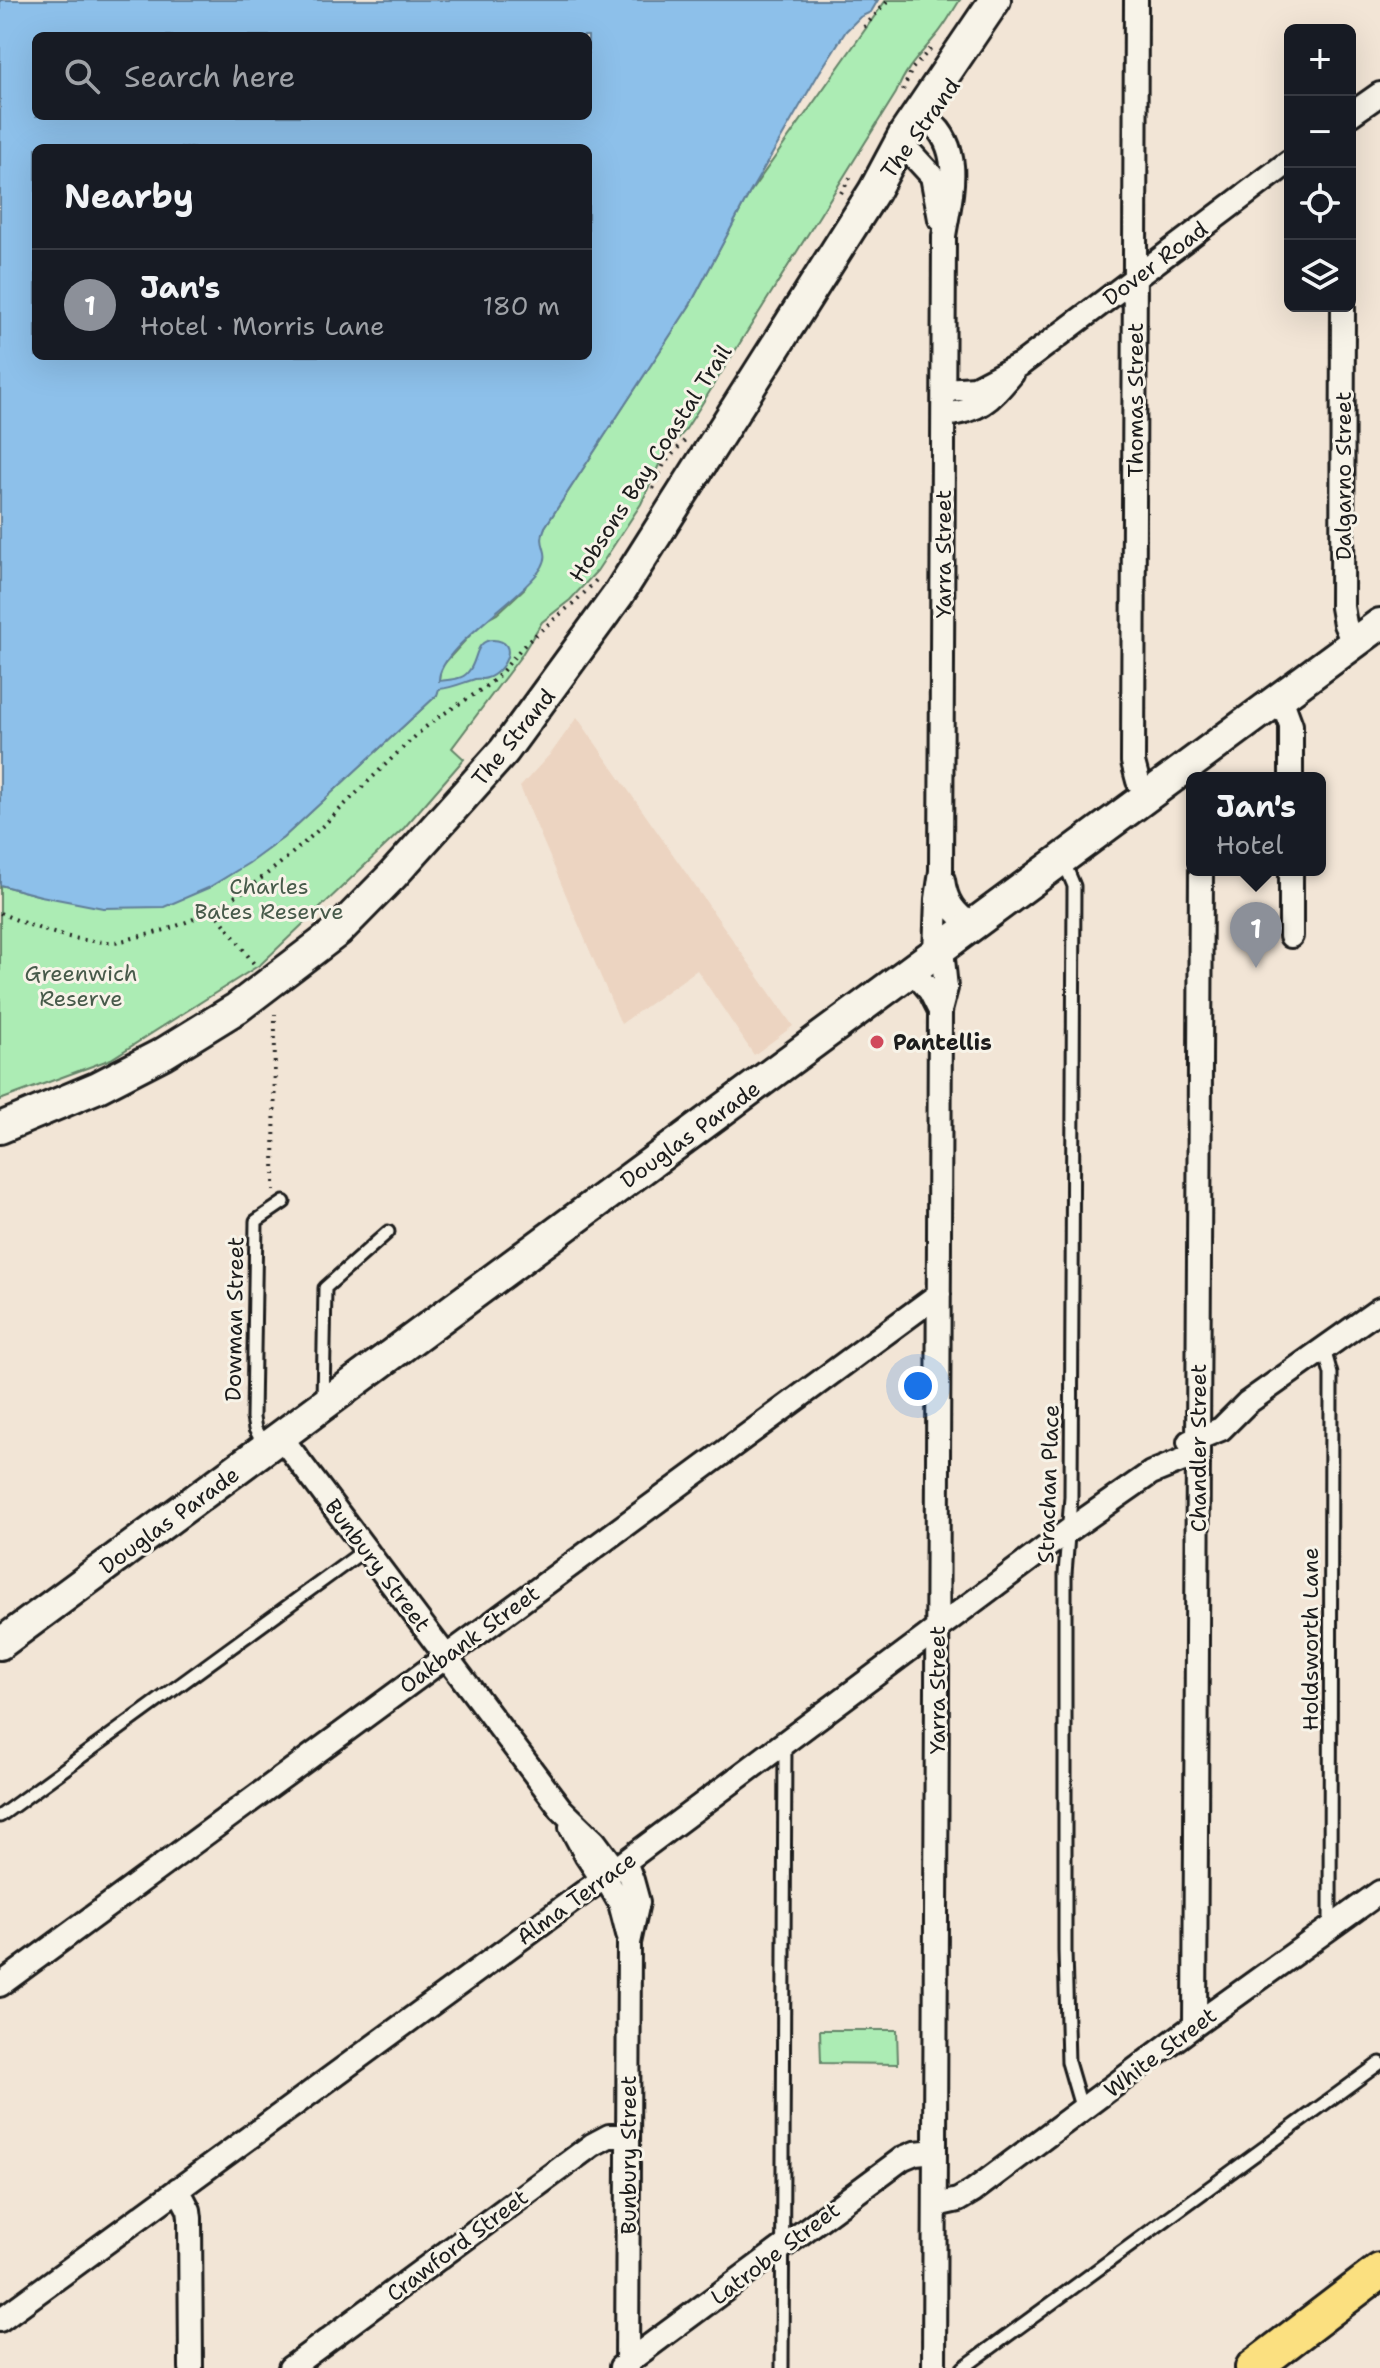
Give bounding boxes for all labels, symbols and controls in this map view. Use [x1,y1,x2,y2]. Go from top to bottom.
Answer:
map controls [1284,24,1356,312]
button: + [1284,24,1356,96]
search box [32,32,592,120]
icon: search [60,54,104,98]
text: Search here [124,56,295,97]
street label: The Strand [874,72,967,184]
button: − [1284,96,1356,168]
button: locate [1284,168,1356,240]
text: Nearby [64,173,194,219]
street label: Dover Road [1097,214,1214,312]
button: layers [1284,240,1356,312]
text: Jan's [140,267,220,308]
text: 1 [84,288,96,323]
text: 180 m [482,288,560,323]
text: Hotel · Morris Lane [140,308,385,343]
street label: Thomas Street [1121,323,1150,478]
street label: Hobsons Bay Coastal Trail [563,339,738,588]
street label: Dalgarno Street [1329,391,1358,561]
street label: Yarra Street [929,490,958,618]
street label: The Strand [465,682,562,792]
popup [1186,772,1326,876]
text: Jan's [1216,786,1296,827]
text: Hotel [1216,827,1283,862]
park label: Charles Bates Reserve [194,872,344,926]
pin: 1 [1230,902,1282,968]
park label: Greenwich Reserve [25,959,137,1013]
place label: Pantellis [893,1028,992,1057]
marker: Pantellis [868,1033,886,1051]
street label: Douglas Parade [615,1074,766,1195]
street label: Dowman Street [219,1236,250,1402]
street label: Chandler Street [1184,1364,1213,1532]
your location [898,1366,938,1406]
street label: Strachan Place [1031,1404,1066,1564]
street label: Douglas Parade [94,1460,245,1581]
street label: Bunbury Street [318,1493,437,1638]
street label: Holdsworth Lane [1296,1547,1325,1731]
street label: Oakbank Street [393,1579,545,1700]
street label: Yarra Street [923,1626,952,1754]
street label: Alma Terrace [511,1845,642,1952]
street label: White Street [1098,2001,1222,2104]
street label: Bunbury Street [614,2075,643,2235]
street label: Crawford Street [381,2183,534,2308]
street label: Latrobe Street [705,2195,846,2311]

